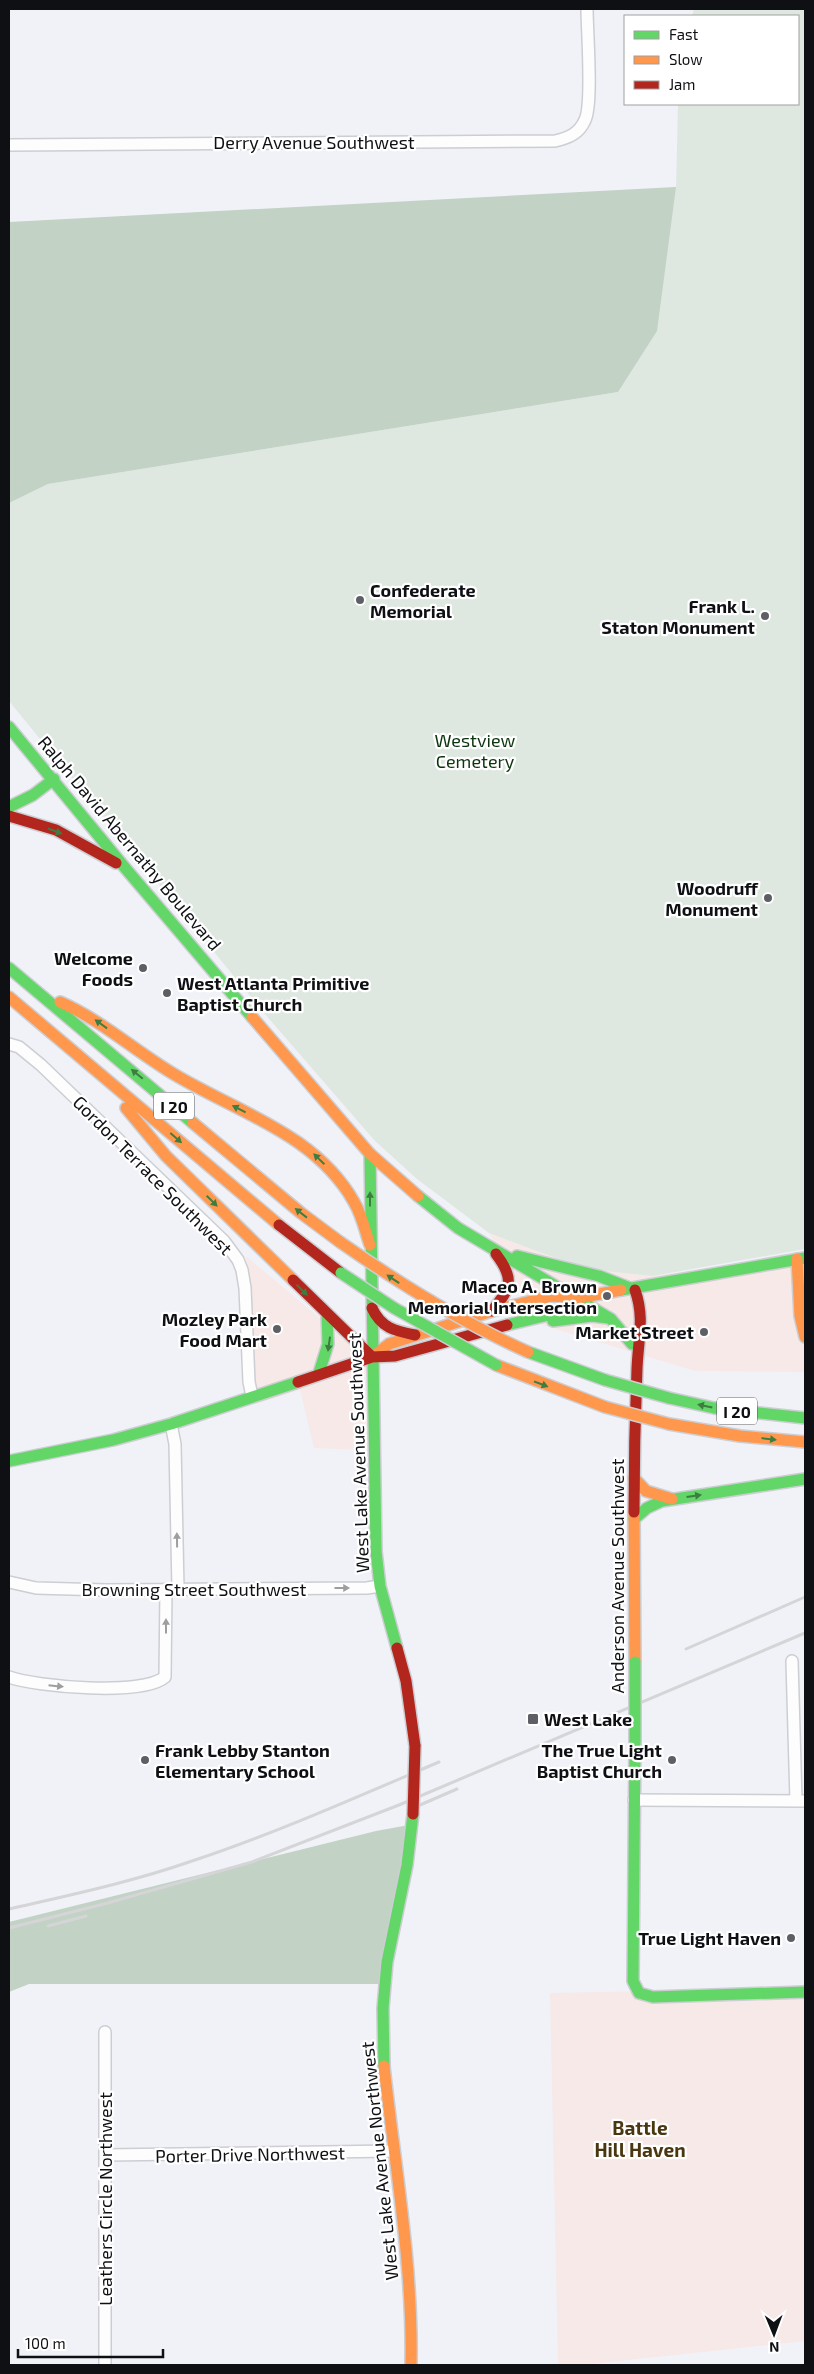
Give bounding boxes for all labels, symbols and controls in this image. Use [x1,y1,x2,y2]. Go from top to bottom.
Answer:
legend [624,15,799,105]
text: Fast [669,25,699,43]
text: Slow [669,50,703,68]
text: Jam [669,75,695,93]
street label: Derry Avenue Southwest [213,131,415,153]
place label: Confederate Memorial [370,579,476,622]
marker: Confederate Memorial [354,594,366,606]
place label: Frank L. Staton Monument [601,595,756,638]
marker: Frank L. Staton Monument [759,610,771,622]
park label: Westview Cemetery [435,729,516,772]
street label: Ralph David Abernathy Boulevard [34,731,226,955]
one-way arrow [48,827,62,835]
place label: Woodruff Monument [665,877,759,920]
marker: Woodruff Monument [762,892,774,904]
place label: Welcome Foods [54,947,133,990]
marker: Welcome Foods [137,962,149,974]
place label: West Atlanta Primitive Baptist Church [177,972,369,1015]
marker: West Atlanta Primitive Baptist Church [161,987,173,999]
one-way arrow [94,1019,108,1029]
one-way arrow [131,1068,143,1080]
street label: Gordon Terrace Southwest [69,1091,237,1259]
road number: I 20 [154,1092,194,1120]
one-way arrow [232,1105,247,1113]
one-way arrow [170,1132,183,1143]
one-way arrow [314,1153,326,1165]
one-way arrow [366,1191,374,1207]
one-way arrow [206,1195,218,1207]
one-way arrow [295,1207,308,1218]
one-way arrow [387,1274,400,1284]
place label: Maceo A. Brown Memorial Intersection [408,1275,597,1318]
one-way arrow [296,1284,308,1296]
marker: Maceo A. Brown Memorial Intersection [601,1290,613,1302]
place label: Mozley Park Food Mart [162,1308,268,1351]
place label: Market Street [575,1321,695,1343]
marker: Mozley Park Food Mart [271,1323,283,1335]
marker: Market Street [698,1326,710,1338]
street label: West Lake Avenue Southwest [343,1332,373,1573]
one-way arrow [325,1337,333,1353]
one-way arrow [534,1380,549,1388]
road number: I 20 [717,1398,757,1424]
one-way arrow [696,1401,712,1409]
one-way arrow [761,1435,777,1443]
street label: Anderson Avenue Southwest [606,1458,628,1693]
one-way arrow [687,1492,703,1500]
one-way arrow [173,1532,181,1548]
street label: Browning Street Southwest [82,1578,307,1600]
one-way arrow [334,1584,350,1592]
one-way arrow [162,1617,170,1633]
one-way arrow [49,1682,65,1690]
place label: West Lake [544,1708,632,1730]
marker: West Lake [526,1712,540,1726]
place label: Frank Lebby Stanton Elementary School [155,1739,330,1782]
place label: The True Light Baptist Church [537,1739,663,1782]
marker: Frank Lebby Stanton Elementary School [139,1754,151,1766]
marker: The True Light Baptist Church [666,1754,678,1766]
place label: True Light Haven [638,1927,781,1949]
marker: True Light Haven [785,1932,797,1944]
street label: West Lake Avenue Northwest [356,2040,402,2281]
street label: Leathers Circle Northwest [94,2092,116,2306]
district label: Battle Hill Haven [594,2116,686,2161]
street label: Porter Drive Northwest [155,2141,345,2167]
north arrow [749,2309,799,2359]
scale bar [18,2326,162,2358]
text: 100 m [25,2334,66,2352]
text: N [769,2339,779,2356]

